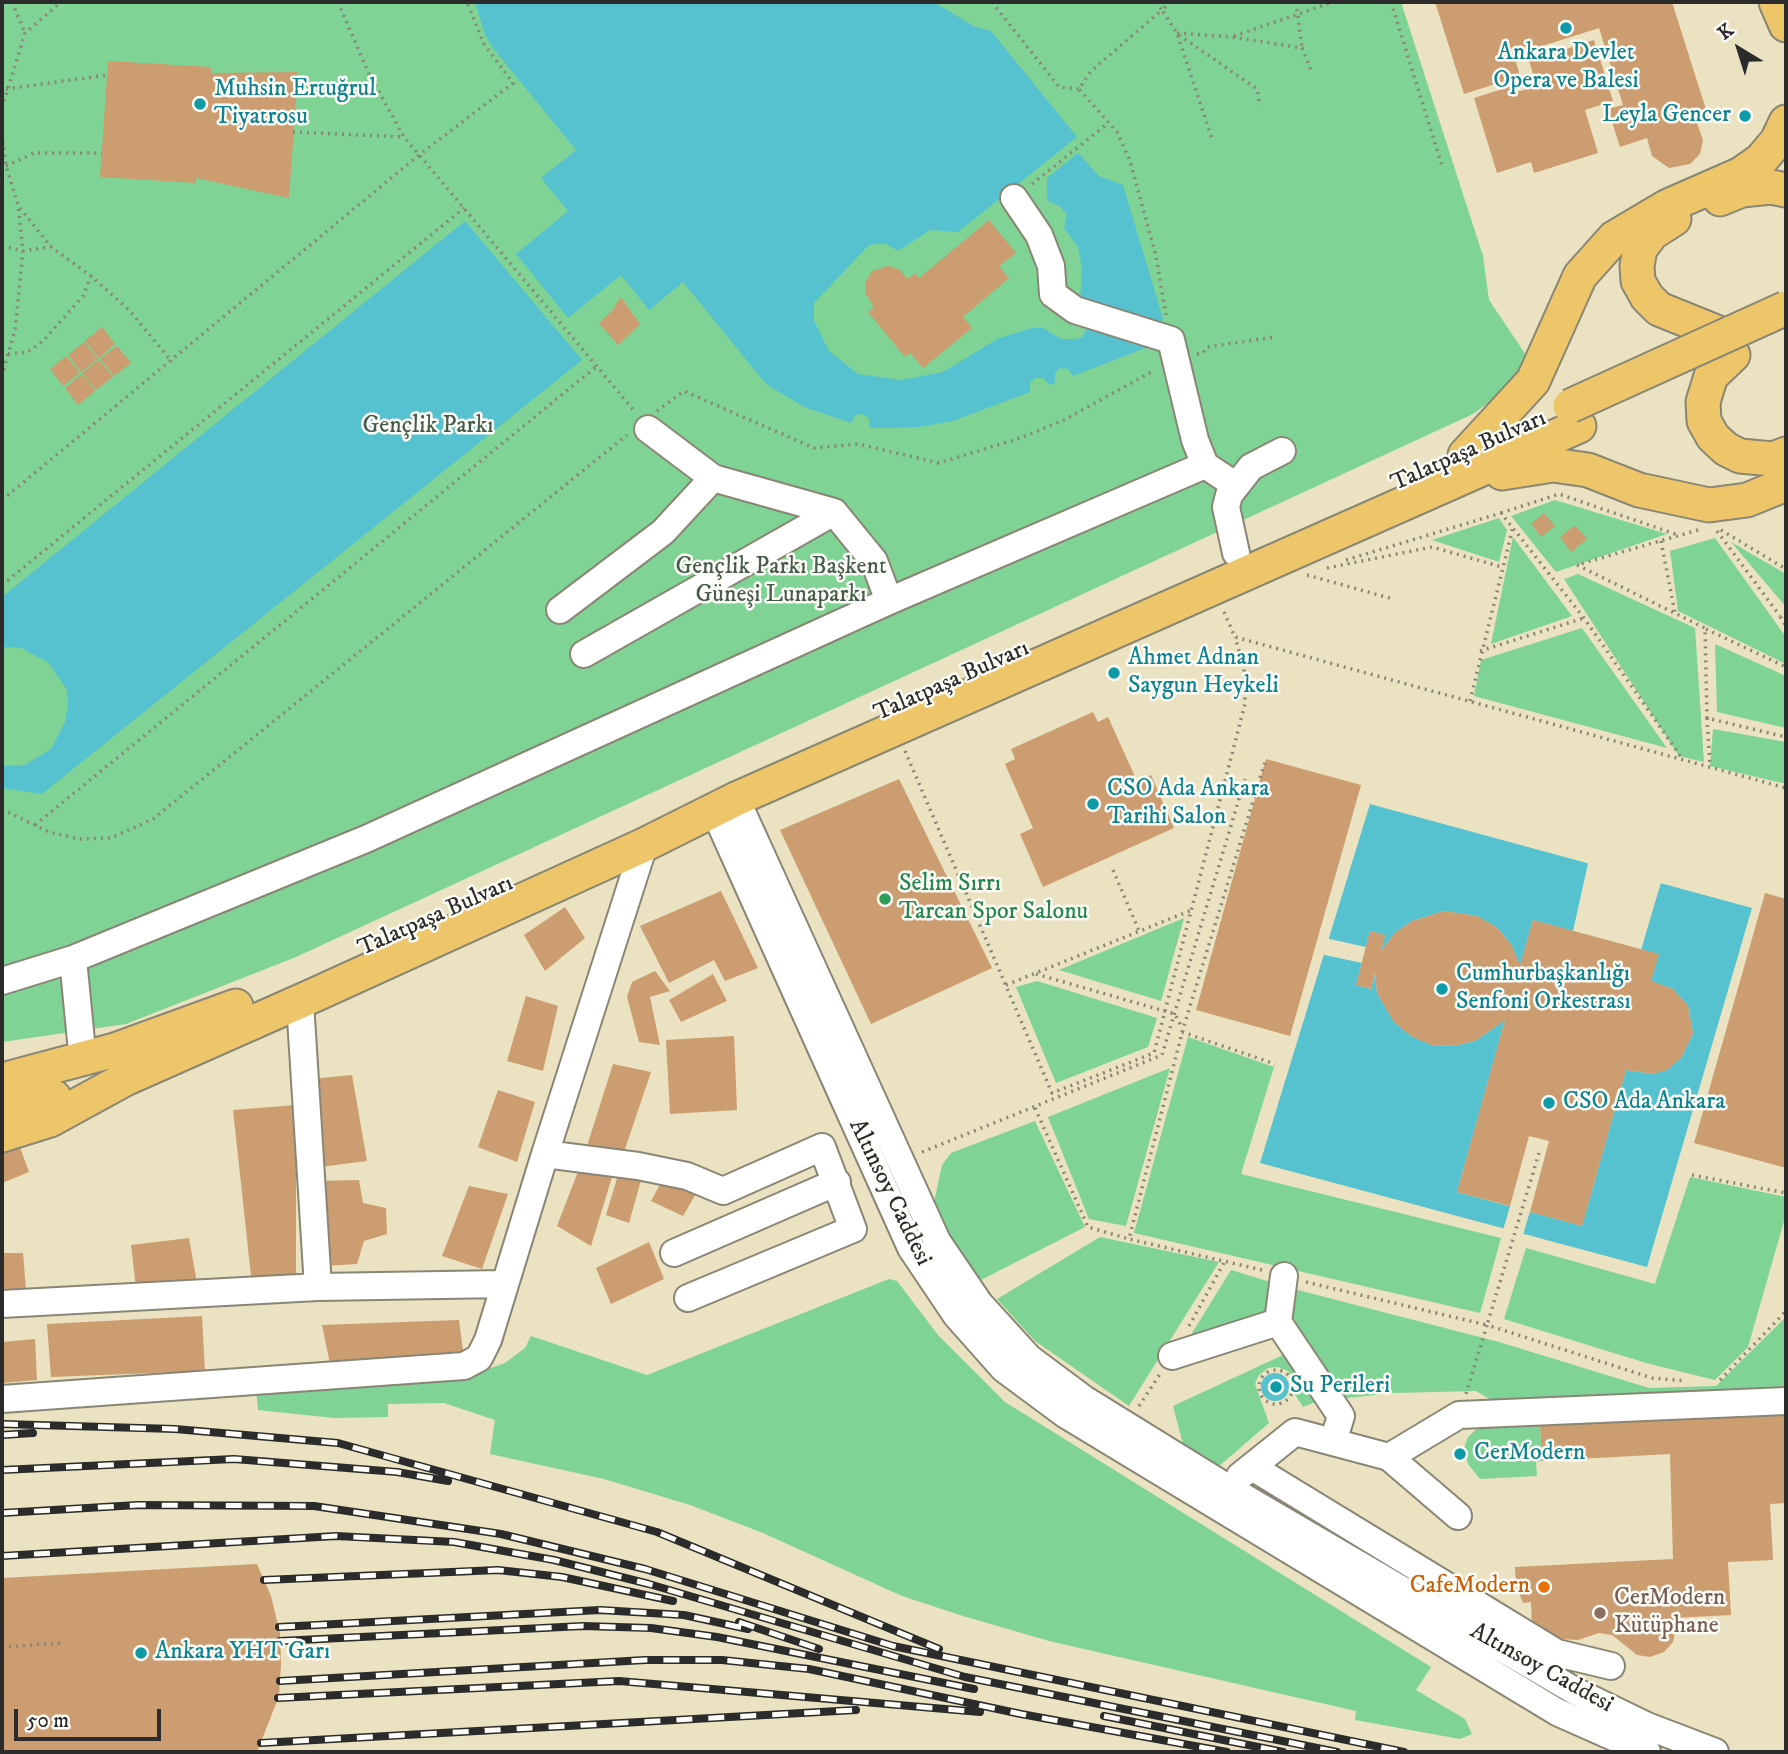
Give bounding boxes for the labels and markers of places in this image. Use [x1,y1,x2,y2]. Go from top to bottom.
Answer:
marker: Ankara Devlet Opera ve Balesi [1558,20,1574,36]
place label: Ankara Devlet Opera ve Balesi [1493,40,1639,96]
place label: Muhsin Ertuğrul Tiyatrosu [214,76,376,132]
marker: Muhsin Ertuğrul Tiyatrosu [192,96,208,112]
place label: Leyla Gencer [1602,102,1731,130]
marker: Leyla Gencer [1737,108,1753,124]
place label: Ahmet Adnan Saygun Heykeli [1128,645,1279,701]
marker: Ahmet Adnan Saygun Heykeli [1106,665,1122,681]
place label: CSO Ada Ankara Tarihi Salon [1107,776,1269,832]
marker: CSO Ada Ankara Tarihi Salon [1085,796,1101,812]
place label: Selim Sırrı Tarcan Spor Salonu [899,871,1088,927]
marker: Selim Sırrı Tarcan Spor Salonu [877,891,893,907]
place label: Cumhurbaşkanlığı Senfoni Orkestrası [1456,961,1631,1017]
marker: Cumhurbaşkanlığı Senfoni Orkestrası [1434,981,1450,997]
place label: CSO Ada Ankara [1563,1089,1725,1117]
marker: CSO Ada Ankara [1541,1095,1557,1111]
place label: Su Perileri [1290,1373,1390,1401]
marker: Su Perileri [1268,1379,1284,1395]
place label: CerModern [1474,1440,1585,1468]
marker: CerModern [1452,1446,1468,1462]
place label: CafeModern [1410,1573,1530,1601]
marker: CafeModern [1536,1579,1552,1595]
place label: CerModern Kütüphane [1614,1585,1725,1641]
marker: CerModern Kütüphane [1592,1605,1608,1621]
place label: Ankara YHT Garı [155,1639,330,1667]
marker: Ankara YHT Garı [133,1645,149,1661]

